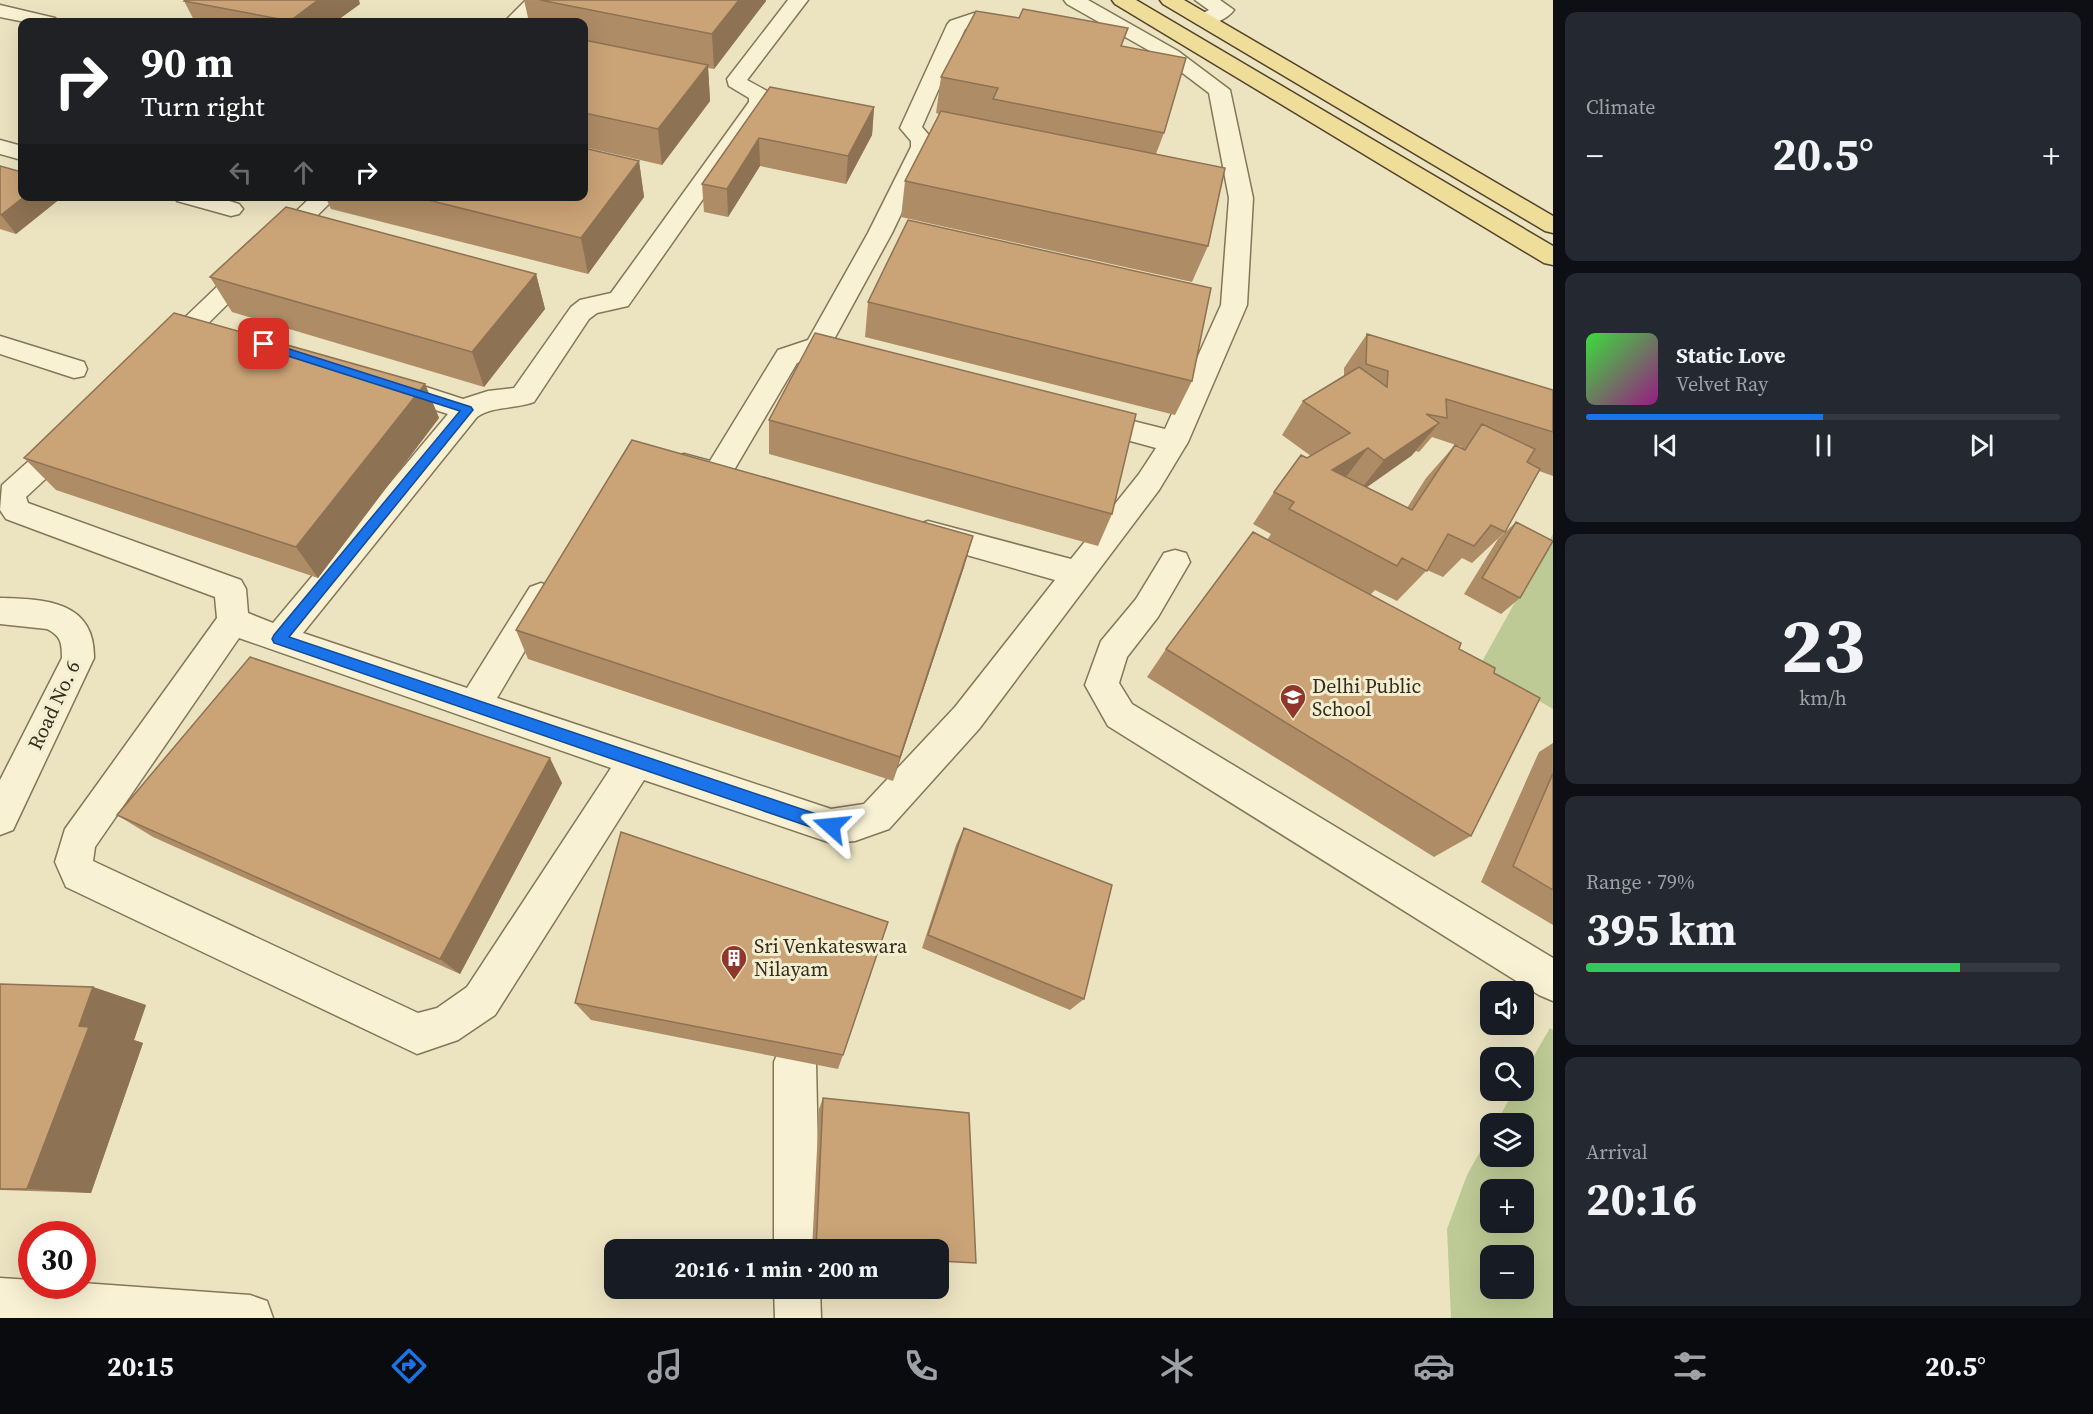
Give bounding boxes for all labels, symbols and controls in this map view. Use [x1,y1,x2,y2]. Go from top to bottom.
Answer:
text: 90 m [141,33,234,91]
icon: right [42,42,120,120]
text: Turn right [141,88,265,125]
text: Climate [1586,93,1655,121]
text: 20.5° [1772,123,1874,185]
text: − [1586,133,1604,178]
text: + [2043,133,2060,178]
icon: left [224,156,257,189]
icon: ahead [287,156,320,189]
icon: right [350,156,383,189]
pin [238,318,289,369]
icon: arrive [247,327,280,360]
text: Static Love [1676,340,1786,370]
text: Velvet Ray [1676,370,1768,398]
icon: previous [1649,429,1682,462]
icon: pause [1807,429,1840,462]
icon: next [1965,429,1998,462]
text: 23 [1781,591,1865,698]
street label: Road No. 6 [21,656,87,754]
place label: Delhi Public School [1312,672,1421,723]
school or university icon: Delhi Public School [1278,682,1308,720]
text: km/h [1799,684,1847,712]
position arrow [799,794,863,858]
text: Range · 79% [1586,868,1695,896]
text: 395 km [1586,898,1737,960]
place label: Sri Venkateswara Nilayam [754,932,908,983]
building icon: Sri Venkateswara Nilayam [719,943,749,981]
map controls [1480,981,1534,1299]
button: sound [1480,981,1534,1035]
button: search [1480,1047,1534,1101]
button: layers [1480,1113,1534,1167]
text: Arrival [1586,1138,1648,1166]
text: 20:16 [1586,1168,1697,1230]
button: + [1480,1179,1534,1233]
speed limit sign: 30 [18,1221,96,1299]
button: − [1480,1245,1534,1299]
text: 20:16 · 1 min · 200 m [675,1254,878,1284]
icon: directions [388,1345,430,1387]
icon: music [644,1345,686,1387]
icon: phone [900,1345,942,1387]
icon: climate [1156,1345,1198,1387]
icon: car [1413,1345,1455,1387]
icon: filters [1669,1345,1711,1387]
text: 20:15 [107,1348,174,1385]
text: 20.5° [1925,1348,1986,1385]

